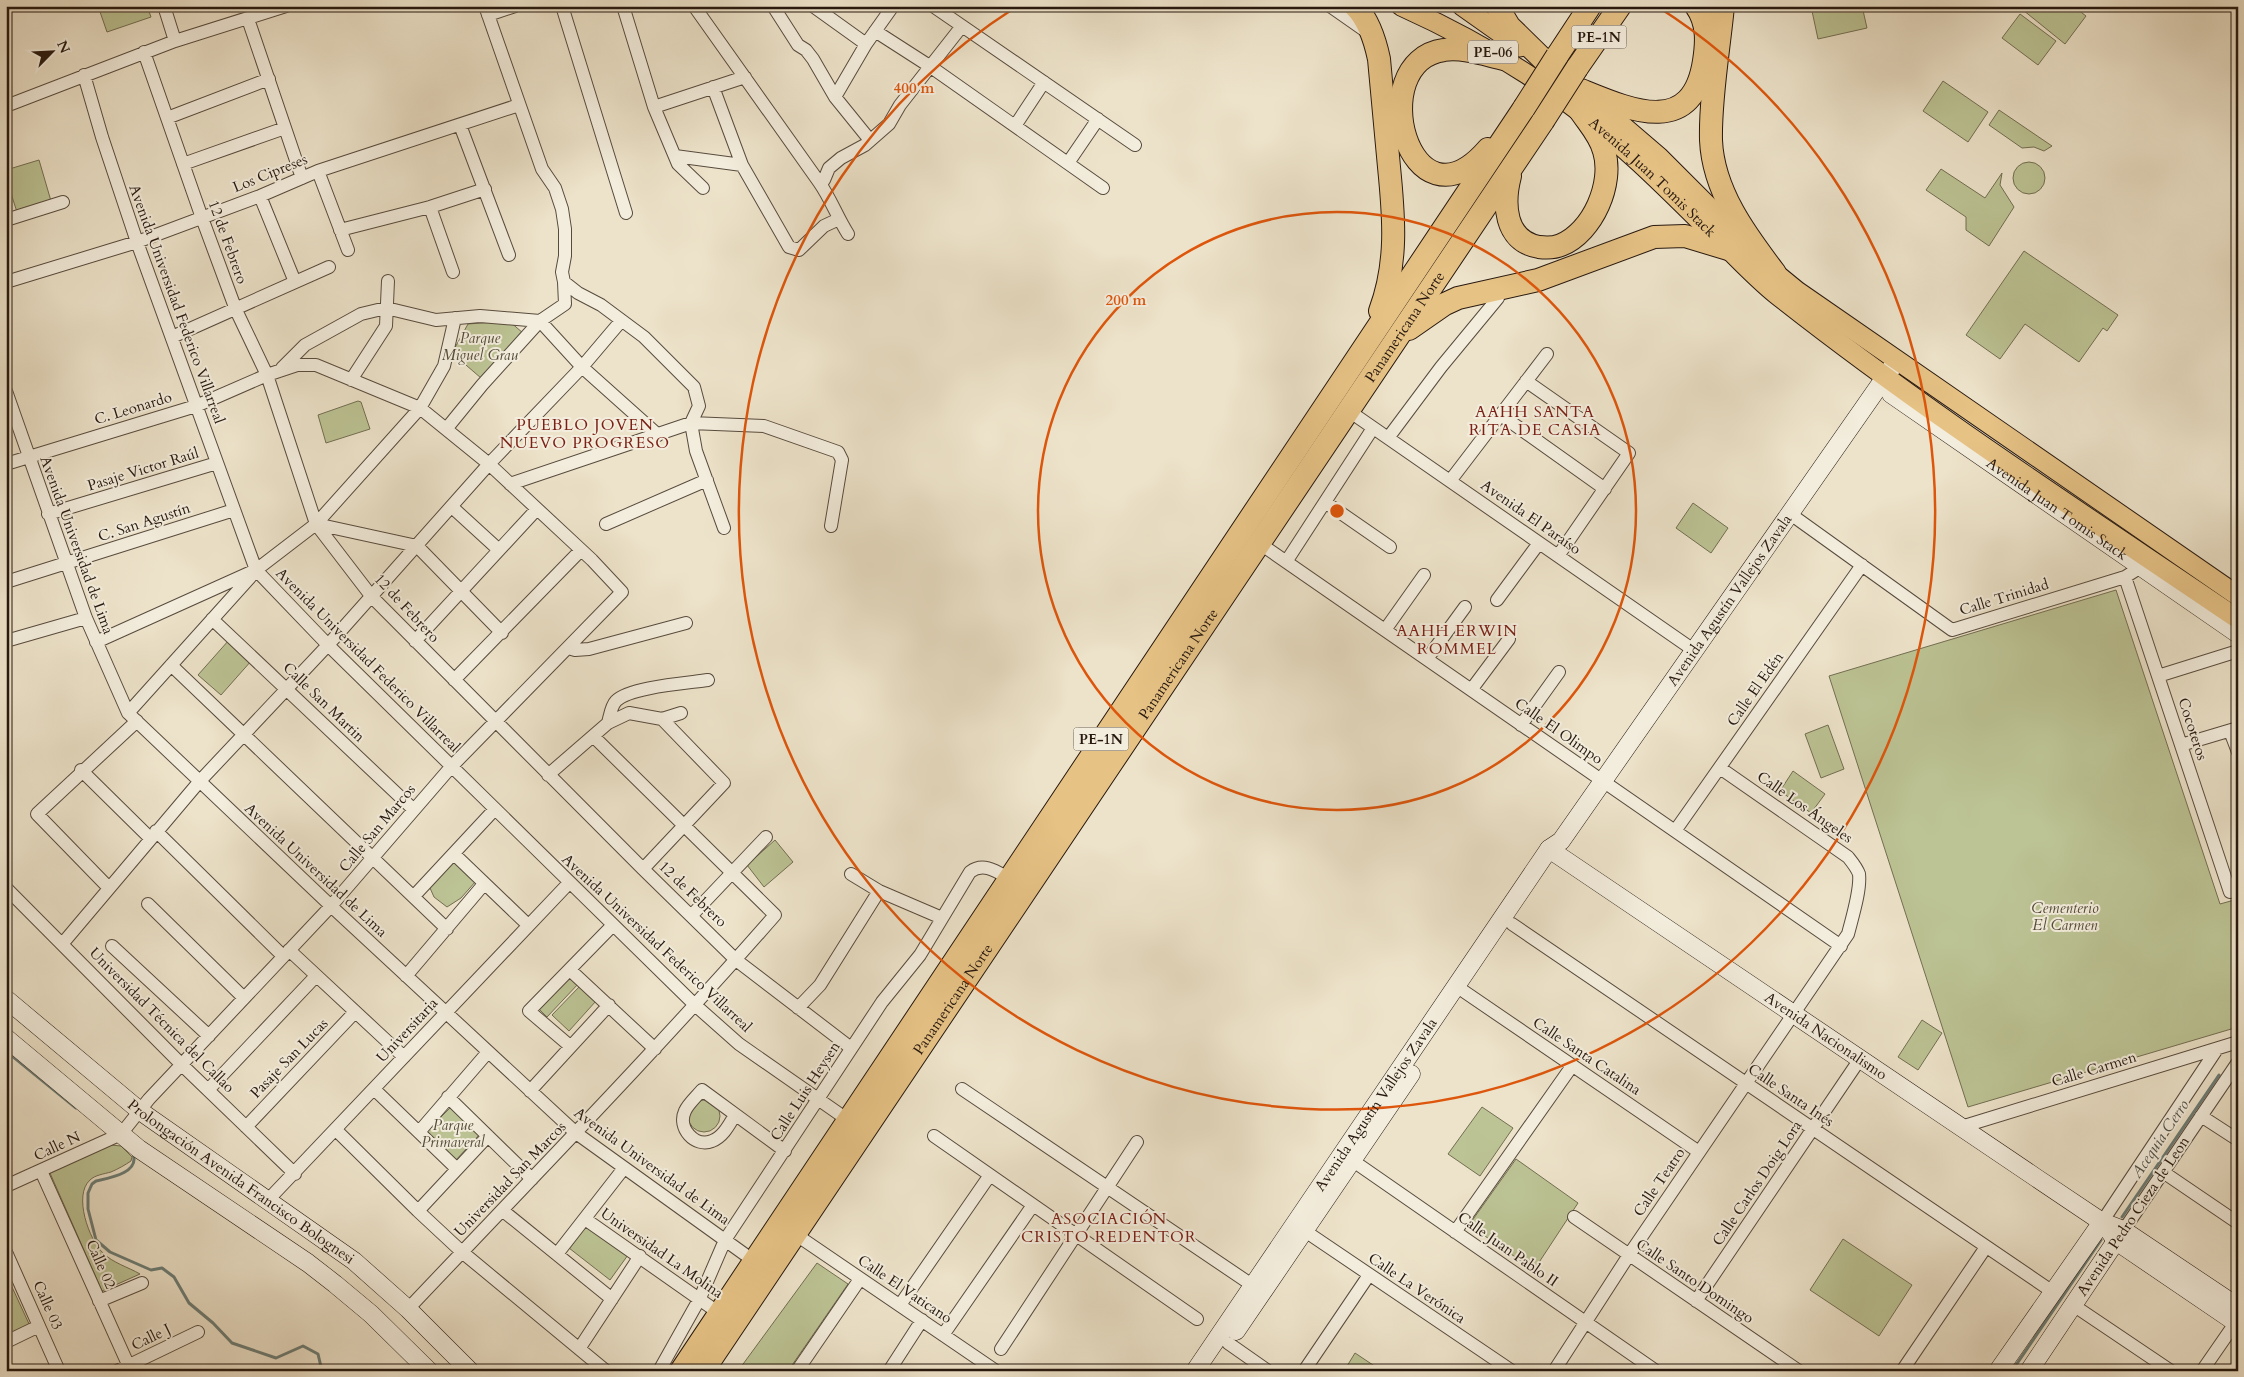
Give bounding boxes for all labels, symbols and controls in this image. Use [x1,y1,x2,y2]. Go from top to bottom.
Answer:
road number: PE-1N [1572,26,1626,48]
north arrow [28,28,78,78]
text: N [52,37,75,56]
road number: PE-06 [1468,41,1518,64]
text: 400 m [894,78,935,98]
street label: Avenida Juan Tomis Stack [1585,113,1720,241]
street label: Los Cipreses [230,149,310,197]
street label: Avenida Universidad Federico Villarreal [124,182,230,427]
street label: 12 de Febrero [204,197,252,287]
street label: Panamericana Norte [1360,267,1449,386]
text: 200 m [1106,290,1147,310]
park label: Parque Miguel Grau [442,328,519,365]
street label: C. Leonardo [92,387,174,429]
district label: AAHH SANTA RITA DE CASIA [1469,401,1601,441]
district label: PUEBLO JOVEN NUEVO PROGRESO [500,414,670,454]
street label: Pasaje Victor Raúl [85,443,201,495]
street label: Avenida Universidad de Lima [35,453,119,637]
street label: Avenida Juan Tomis Stack [1983,453,2132,565]
street label: Avenida El Paraíso [1477,475,1585,559]
street label: C. San Agustín [95,498,193,546]
centre of rings [1328,502,1346,520]
street label: Avenida Agustín Vallejos Zavala [1662,510,1797,690]
street label: Avenida Universidad Federico Villarreal [271,563,465,757]
street label: 12 de Febrero [370,569,444,647]
street label: Calle Trinidad [1957,574,2051,620]
street label: Panamericana Norte [1134,604,1223,723]
district label: AAHH ERWIN ROMMEL [1396,620,1518,660]
street label: Calle El Edén [1722,648,1788,730]
street label: Calle San Martin [279,658,370,747]
street label: Calle El Olimpo [1511,693,1607,769]
street label: Cocoteros [2173,695,2213,763]
road number: PE-1N [1074,728,1128,751]
street label: Calle Los Ángeles [1753,766,1857,848]
street label: Calle San Marcos [334,780,420,876]
street label: Avenida Universidad de Lima [240,799,392,942]
street label: Avenida Universidad Federico Villarreal [558,849,757,1037]
street label: 12 de Febrero [655,856,731,932]
park label: Cementerio El Carmen [2031,898,2099,935]
street label: Panamericana Norte [908,940,998,1059]
street label: Universidad Técnica del Callao [85,943,239,1097]
street label: Avenida Nacionalismo [1761,987,1891,1084]
street label: Universitaria [372,993,442,1067]
street label: Calle Santa Catalina [1529,1012,1645,1100]
street label: Pasaje San Lucas [246,1014,332,1102]
street label: Avenida Agustín Vallejos Zavala [1310,1014,1442,1195]
street label: Calle Luis Heysen [765,1037,845,1145]
street label: Calle Carmen [2049,1046,2139,1091]
street label: Calle Santa Inés [1744,1059,1838,1131]
street label: Prolongación Avenida Francisco Bolognesi [123,1095,359,1268]
water label: Acequia Cerro [2125,1095,2195,1183]
street label: Avenida Universidad de Lima [570,1103,734,1230]
park label: Parque Primaveral [421,1115,486,1152]
street label: Calle Carlos Doig Lora [1708,1116,1807,1249]
street label: Universidad San Marcos [450,1117,570,1241]
street label: Calle N [30,1126,84,1165]
street label: Avenida Pedro Cieza de Leon [2072,1132,2194,1300]
street label: Calle Teatro [1629,1144,1689,1220]
street label: Universidad La Molina [597,1203,728,1303]
street label: Calle Juan Pablo II [1454,1207,1562,1291]
district label: ASOCIACIÓN CRISTO REDENTOR [1021,1208,1197,1248]
street label: Calle Santo Domingo [1632,1234,1758,1328]
street label: Calle 02 [81,1236,121,1292]
street label: Calle La Verónica [1364,1248,1470,1328]
street label: Calle El Vaticano [854,1250,956,1328]
street label: Calle 03 [28,1277,68,1333]
street label: Calle J [128,1319,174,1355]

